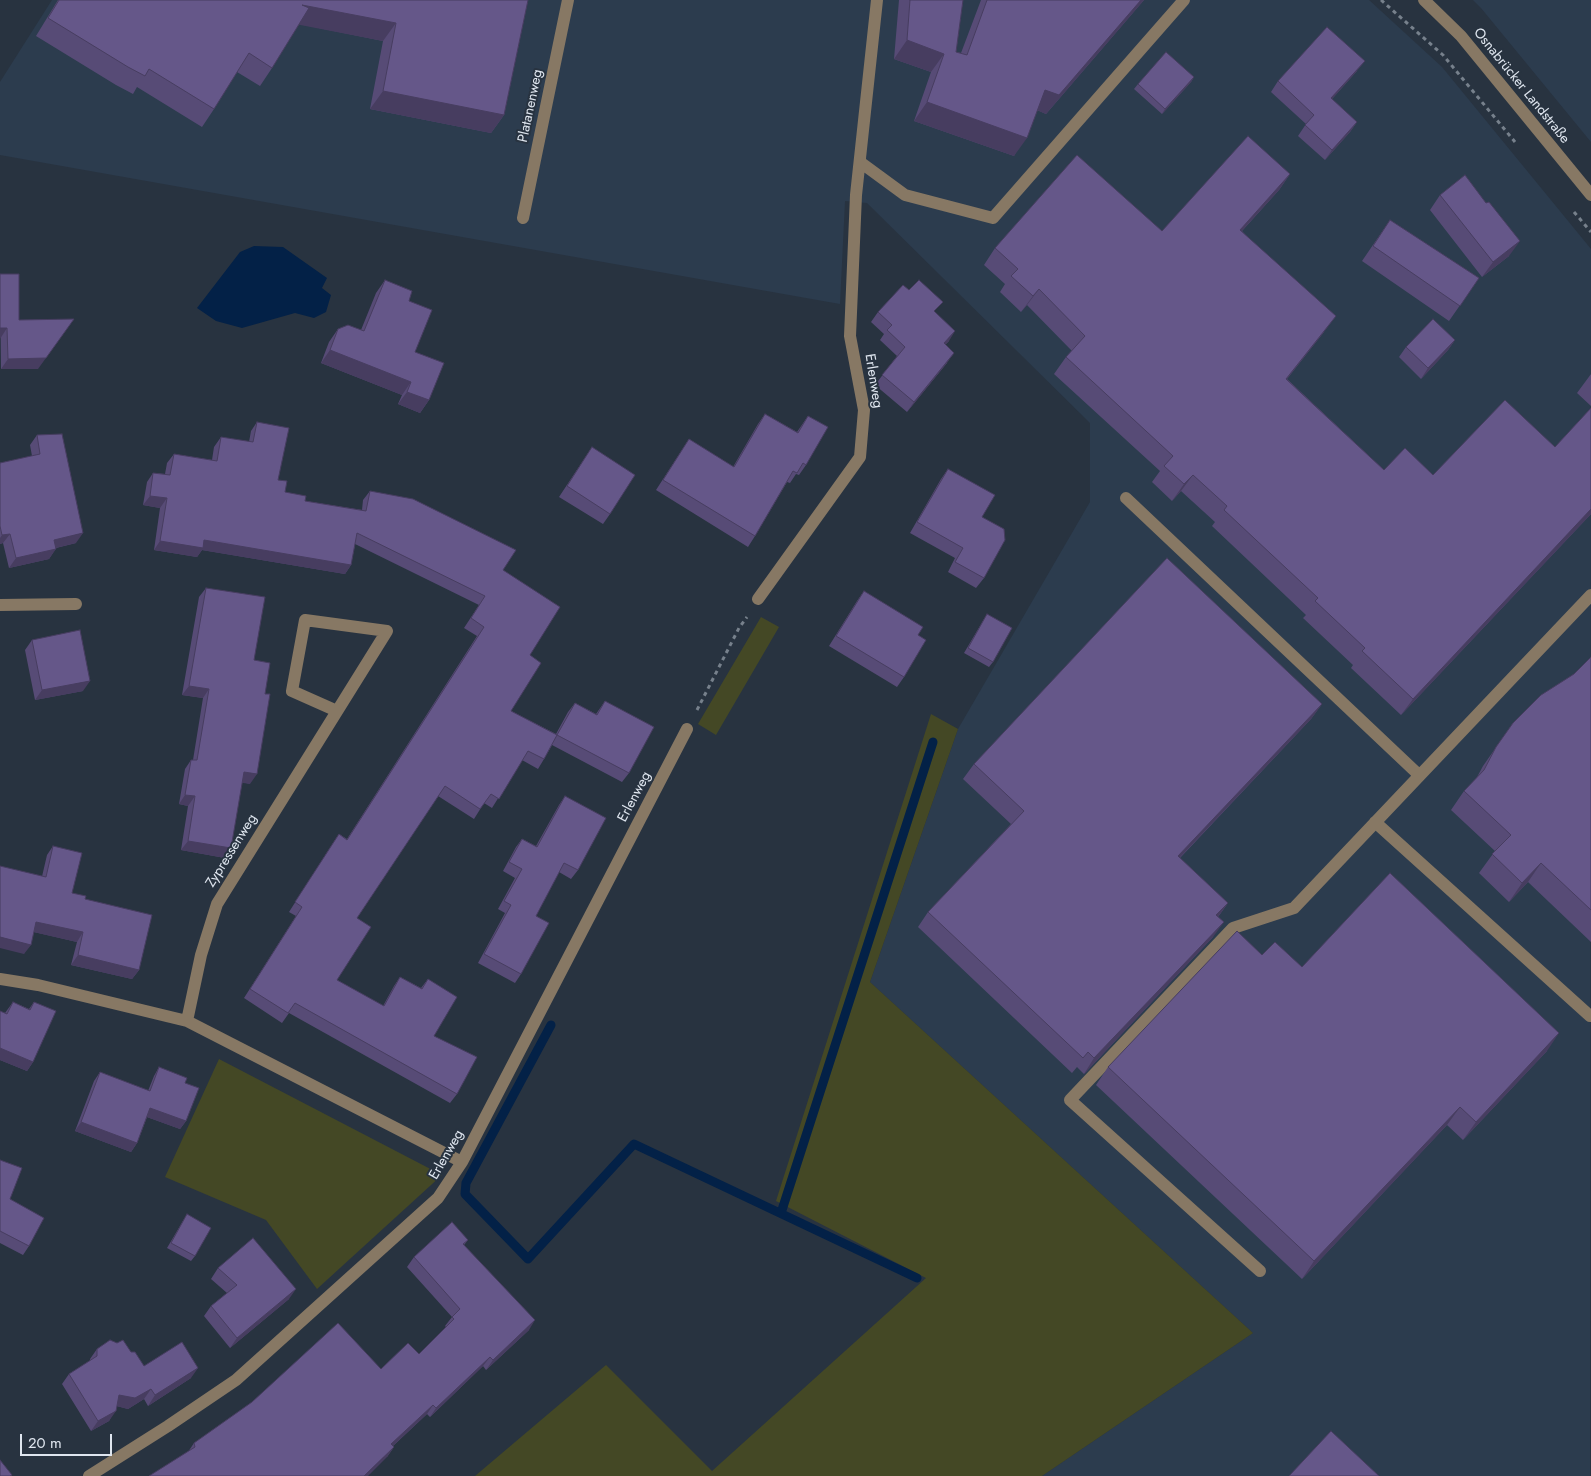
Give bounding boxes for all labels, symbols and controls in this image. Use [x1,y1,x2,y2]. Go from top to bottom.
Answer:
street label: Osnabrücker Landstraße [1469,25,1573,147]
street label: Platanenweg [515,68,547,144]
street label: Erlenweg [860,353,886,409]
street label: Erlenweg [615,769,655,825]
street label: Zypressenweg [203,811,261,891]
street label: Erlenweg [426,1127,468,1183]
scale bar [22,1424,115,1456]
text: 20 m [28,1432,62,1454]

